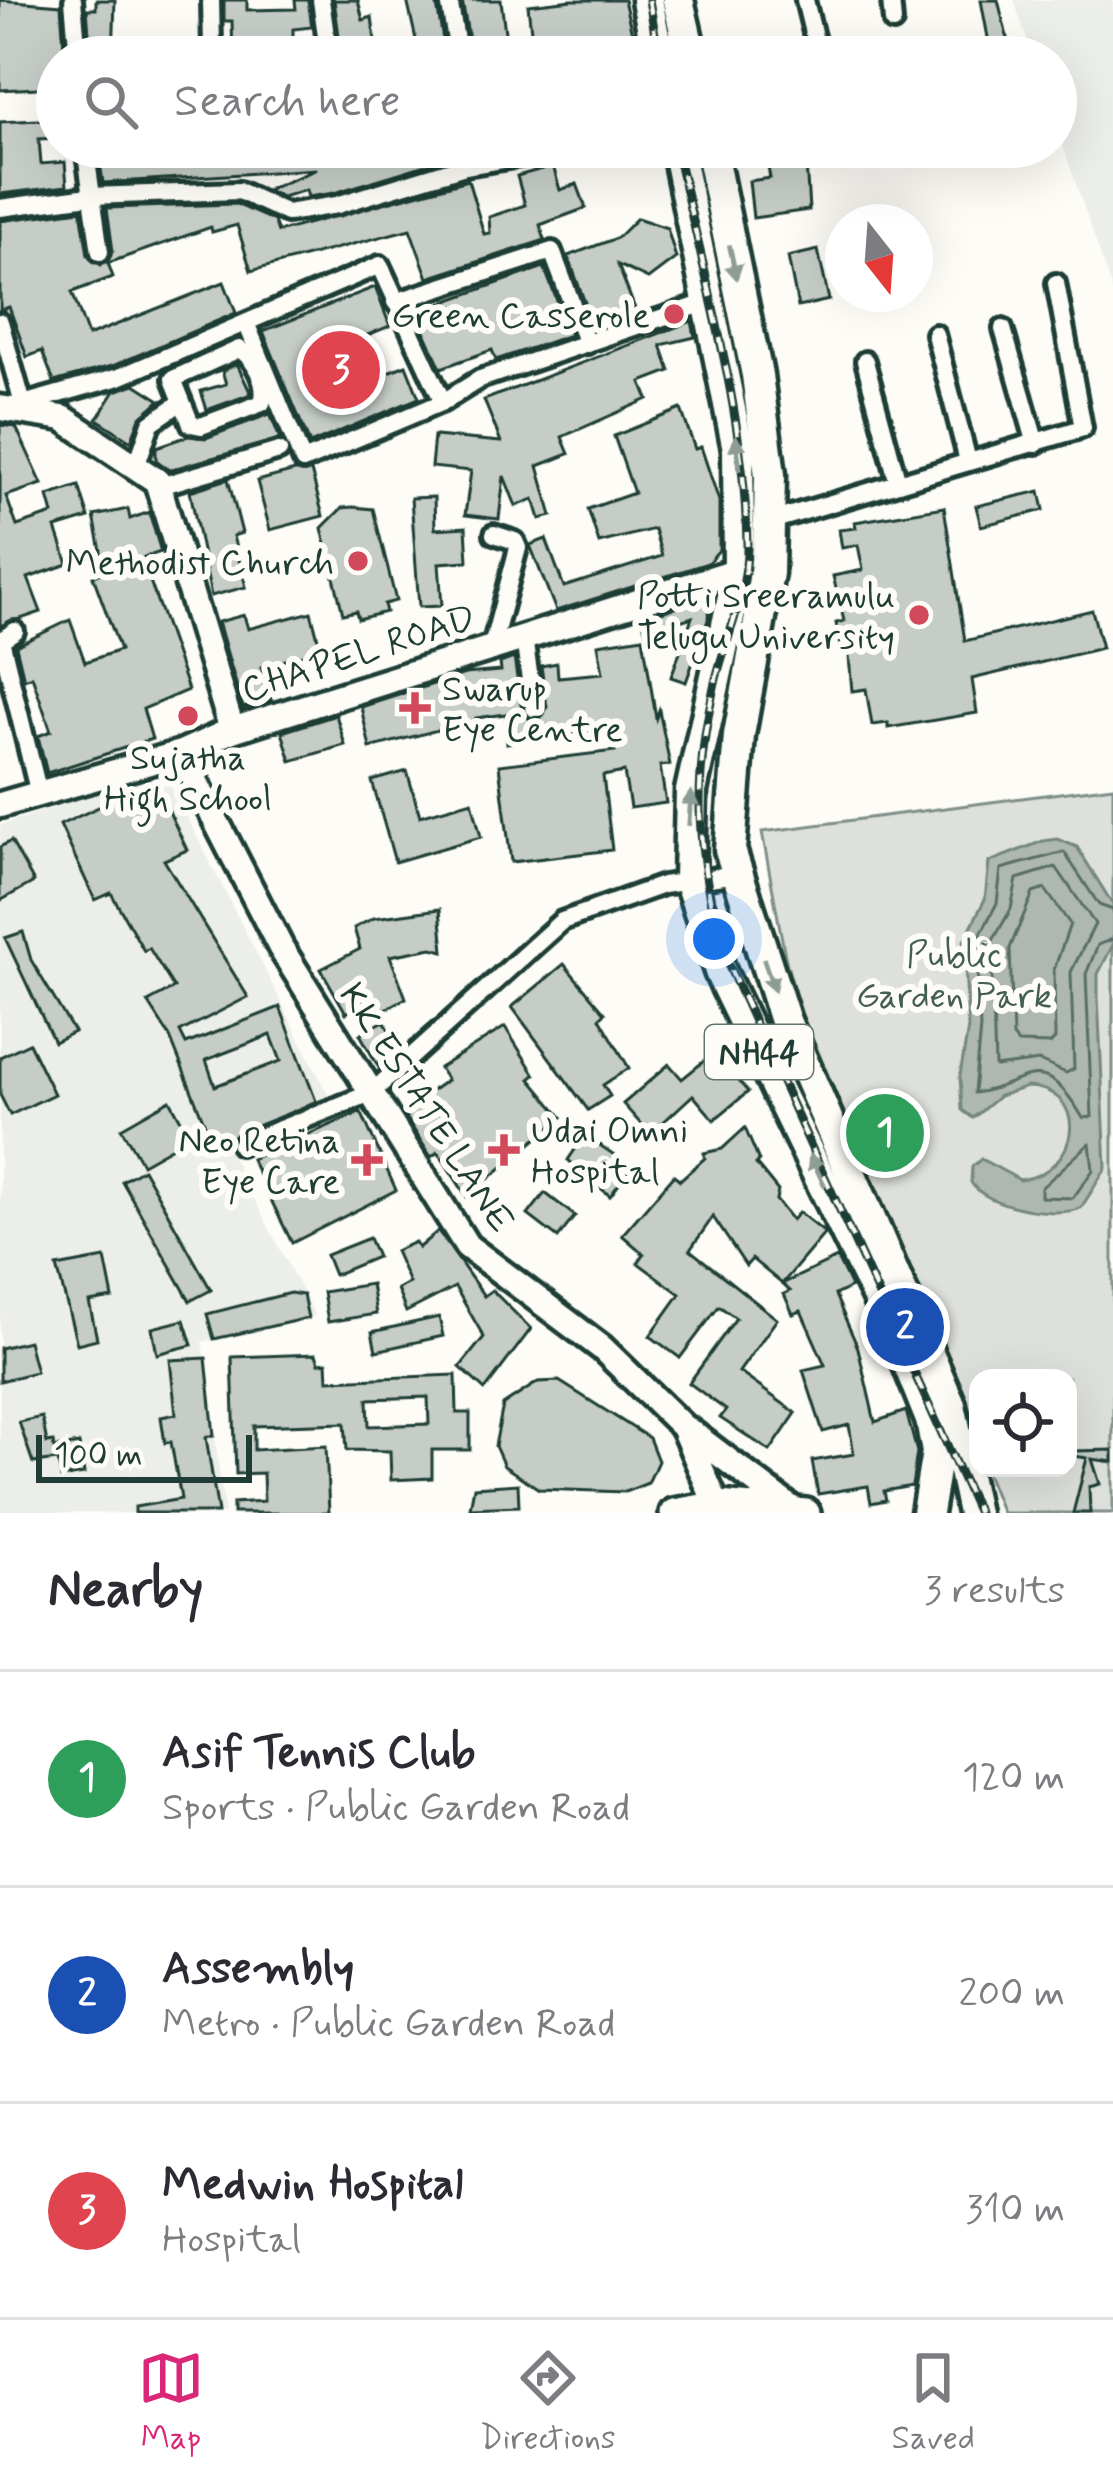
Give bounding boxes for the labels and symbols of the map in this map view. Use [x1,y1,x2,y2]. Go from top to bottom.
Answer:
north arrow [825,204,933,312]
one-way arrow [724,243,743,281]
place label: Green Casserole [391,294,650,341]
marker: Green Casserole [661,301,687,327]
pin: 3 [302,325,380,415]
one-way arrow [728,434,747,472]
place label: Methodist Church [66,541,334,588]
marker: Methodist Church [345,548,371,574]
place label: Potti Sreeramulu Telugu University [637,574,895,664]
street label: CHAPEL ROAD [236,595,482,715]
marker: Potti Sreeramulu Telugu University [906,602,932,628]
place label: Swarup Eye Centre [442,667,623,755]
marker: Swarup Eye Centre [399,692,431,724]
marker: Sujatha High School [175,703,201,729]
place label: Sujatha High School [104,736,272,827]
one-way arrow [681,789,700,826]
your location [684,909,744,969]
park label: Public Garden Park [856,933,1052,1021]
one-way arrow [761,957,779,993]
street label: KK ESTATE LANE [327,975,523,1243]
road number: NH44 [705,1025,813,1079]
pin: 1 [846,1088,924,1178]
place label: Udai Omni Hospital [531,1109,688,1197]
place label: Neo Retina Eye Care [178,1119,340,1207]
marker: Udai Omni Hospital [488,1134,520,1166]
marker: Neo Retina Eye Care [351,1144,383,1176]
one-way arrow [808,1153,828,1188]
pin: 2 [866,1282,944,1372]
scale bar [36,1429,252,1482]

